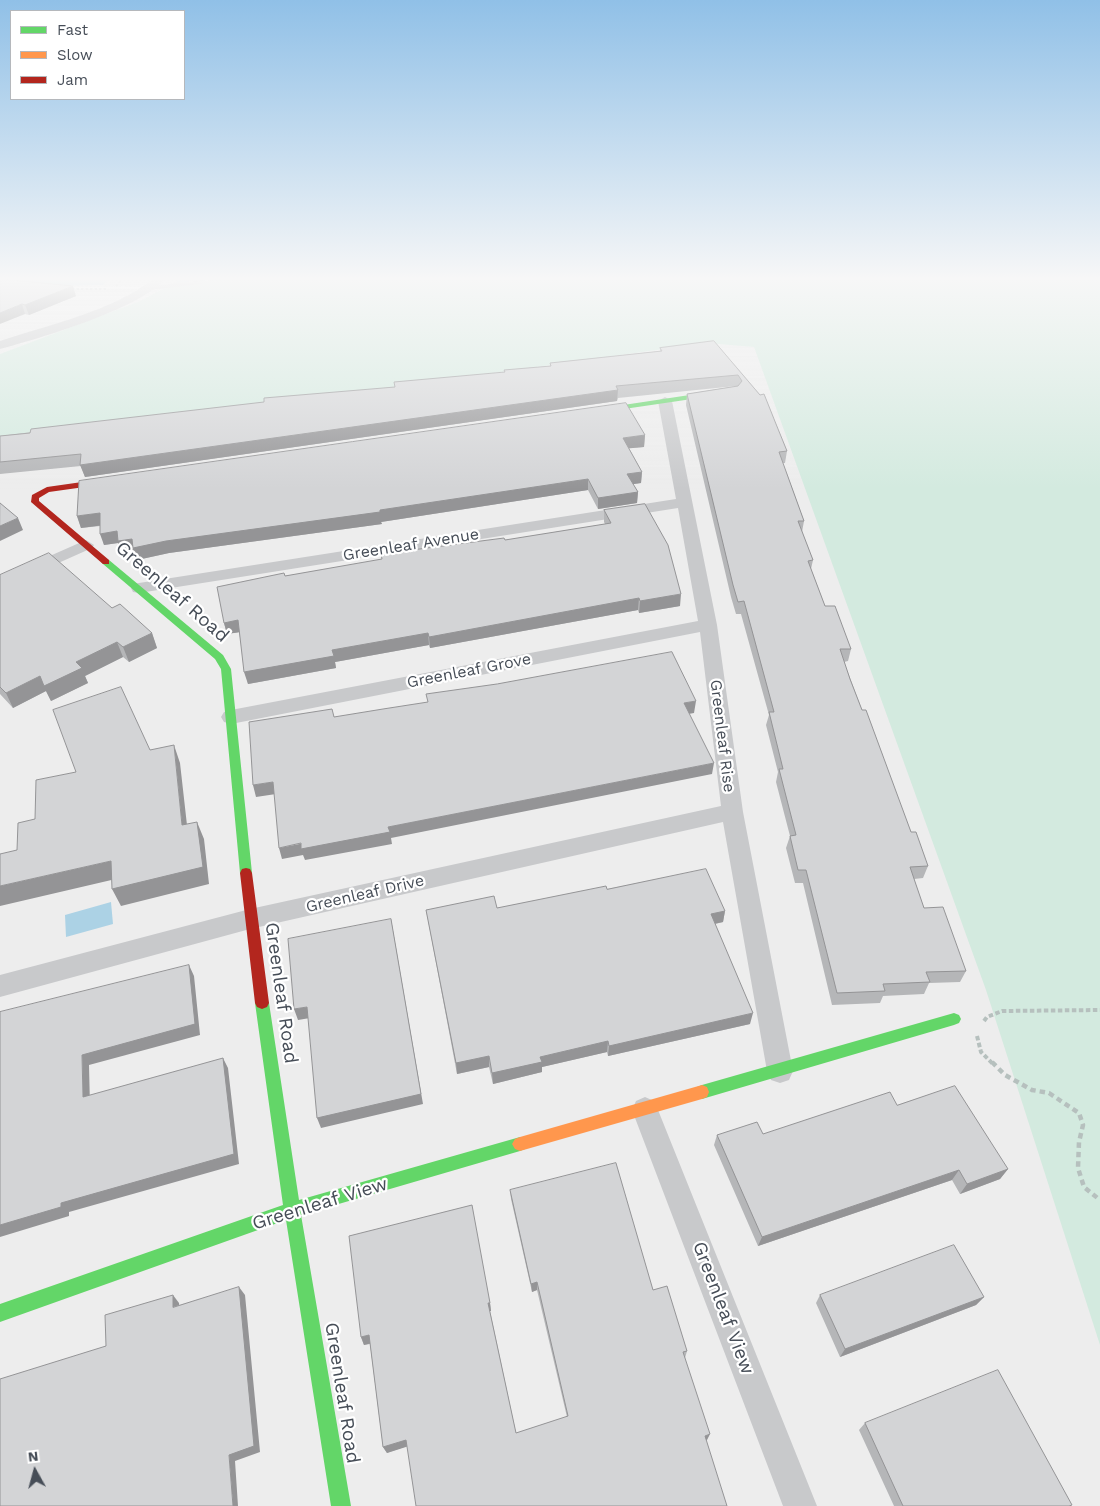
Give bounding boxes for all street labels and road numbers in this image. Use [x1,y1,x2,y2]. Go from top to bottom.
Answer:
street label: Greenleaf Avenue [342,525,480,565]
street label: Greenleaf Road [111,537,233,647]
street label: Greenleaf Grove [405,650,533,692]
street label: Greenleaf Rise [706,678,738,794]
street label: Greenleaf Drive [304,871,426,917]
street label: Greenleaf Road [260,921,302,1065]
street label: Greenleaf View [250,1173,390,1235]
street label: Greenleaf View [687,1238,759,1378]
street label: Greenleaf Road [320,1321,364,1465]

